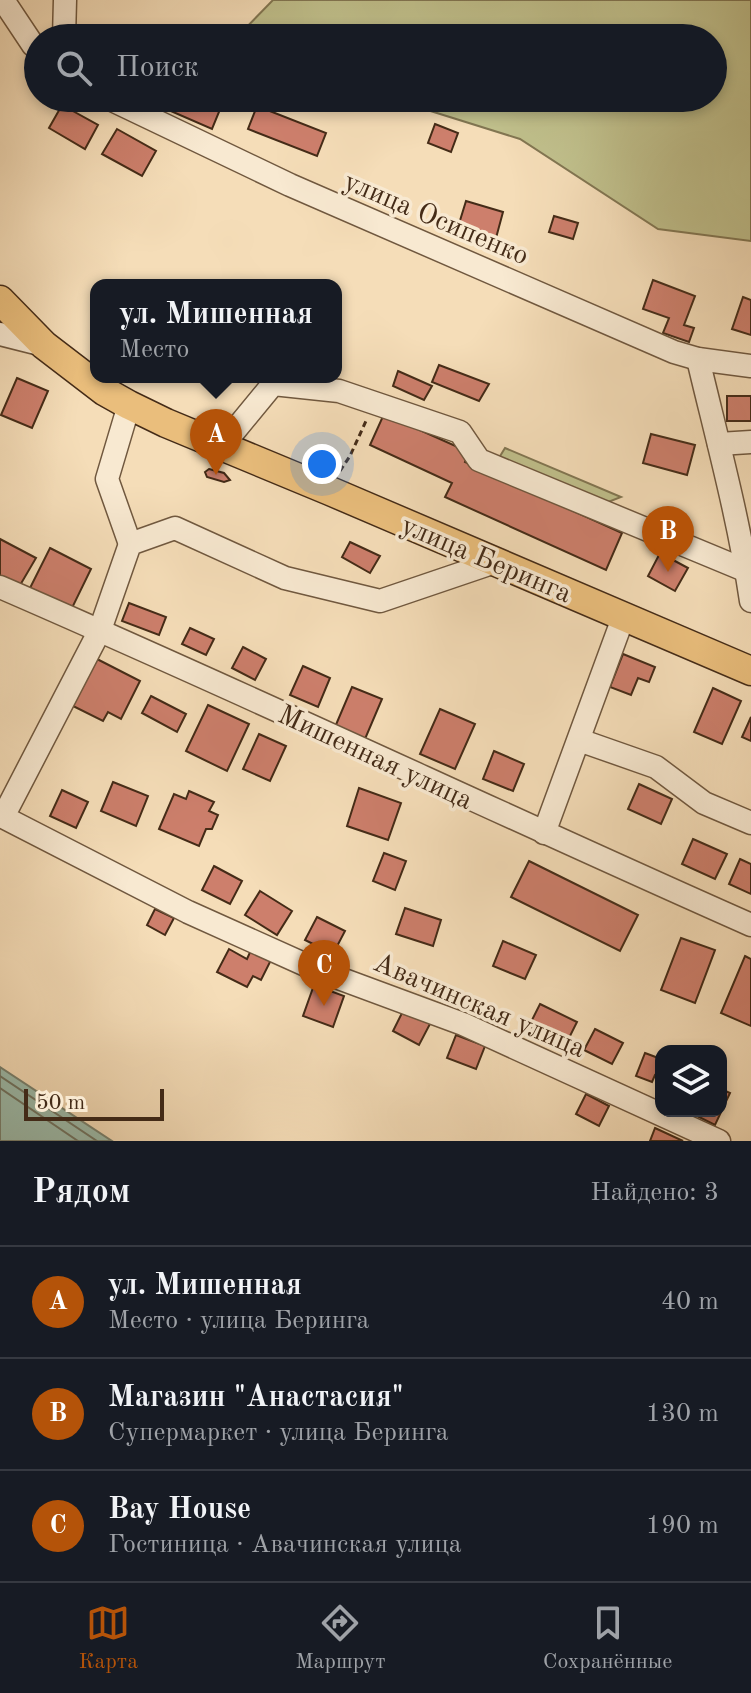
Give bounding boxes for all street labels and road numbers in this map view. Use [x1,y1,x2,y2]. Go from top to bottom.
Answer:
street label: улица Осипенко [339,168,532,271]
street label: улица Беринга [396,512,575,609]
street label: Мишенная улица [273,701,477,816]
street label: Авачинская улица [369,949,589,1064]

